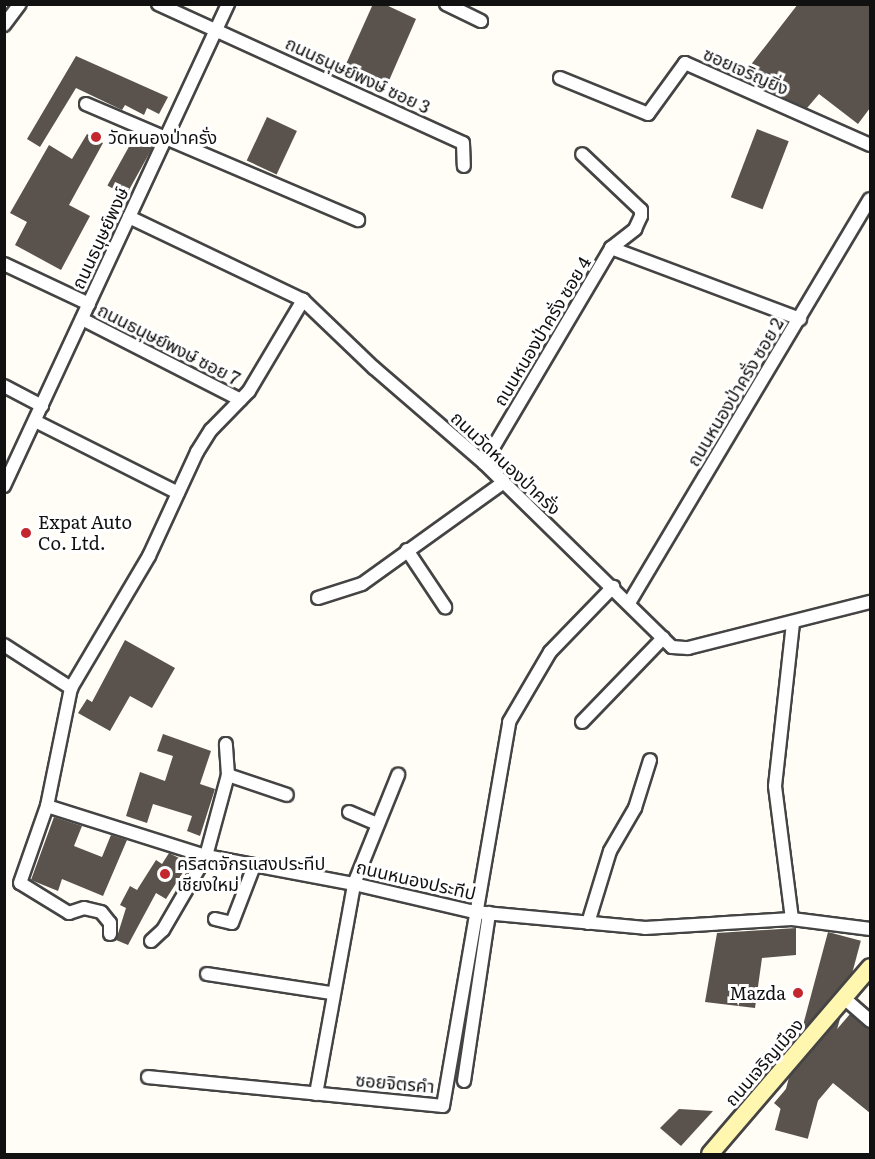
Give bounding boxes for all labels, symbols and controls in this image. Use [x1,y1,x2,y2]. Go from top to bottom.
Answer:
street label: ถนนธนุษย์พงษ์ ซอย 3 [282,32,434,118]
street label: ซอยเจริญยิ่ง [700,43,792,99]
place label: วัดหนองป่าครั่ง [108,126,217,148]
marker: วัดหนองป่าครั่ง [89,130,103,144]
street label: ถนนธนุษย์พงษ์ [67,184,133,292]
street label: ถนนหนองป่าครั่ง ซอย 4 [489,252,595,410]
street label: ถนนธนุษย์พงษ์ ซอย 7 [94,299,244,389]
street label: ถนนหนองป่าครั่ง ซอย 2 [682,314,788,470]
street label: ถนนวัดหนองป่าครั่ง [447,407,565,519]
place label: Expat Auto Co. Ltd. [38,512,132,554]
marker: Expat Auto Co. Ltd. [19,526,33,540]
place label: คริสตจักรแสงประทีป เชียงใหม่ [177,853,325,896]
street label: ถนนหนองประทีป [354,856,478,904]
marker: คริสตจักรแสงประทีป เชียงใหม่ [158,867,172,881]
place label: Mazda [729,982,786,1004]
marker: Mazda [791,986,805,1000]
street label: ถนนเจริญเมือง [720,1014,808,1110]
street label: ซอยจิตรคำ [355,1069,435,1097]

